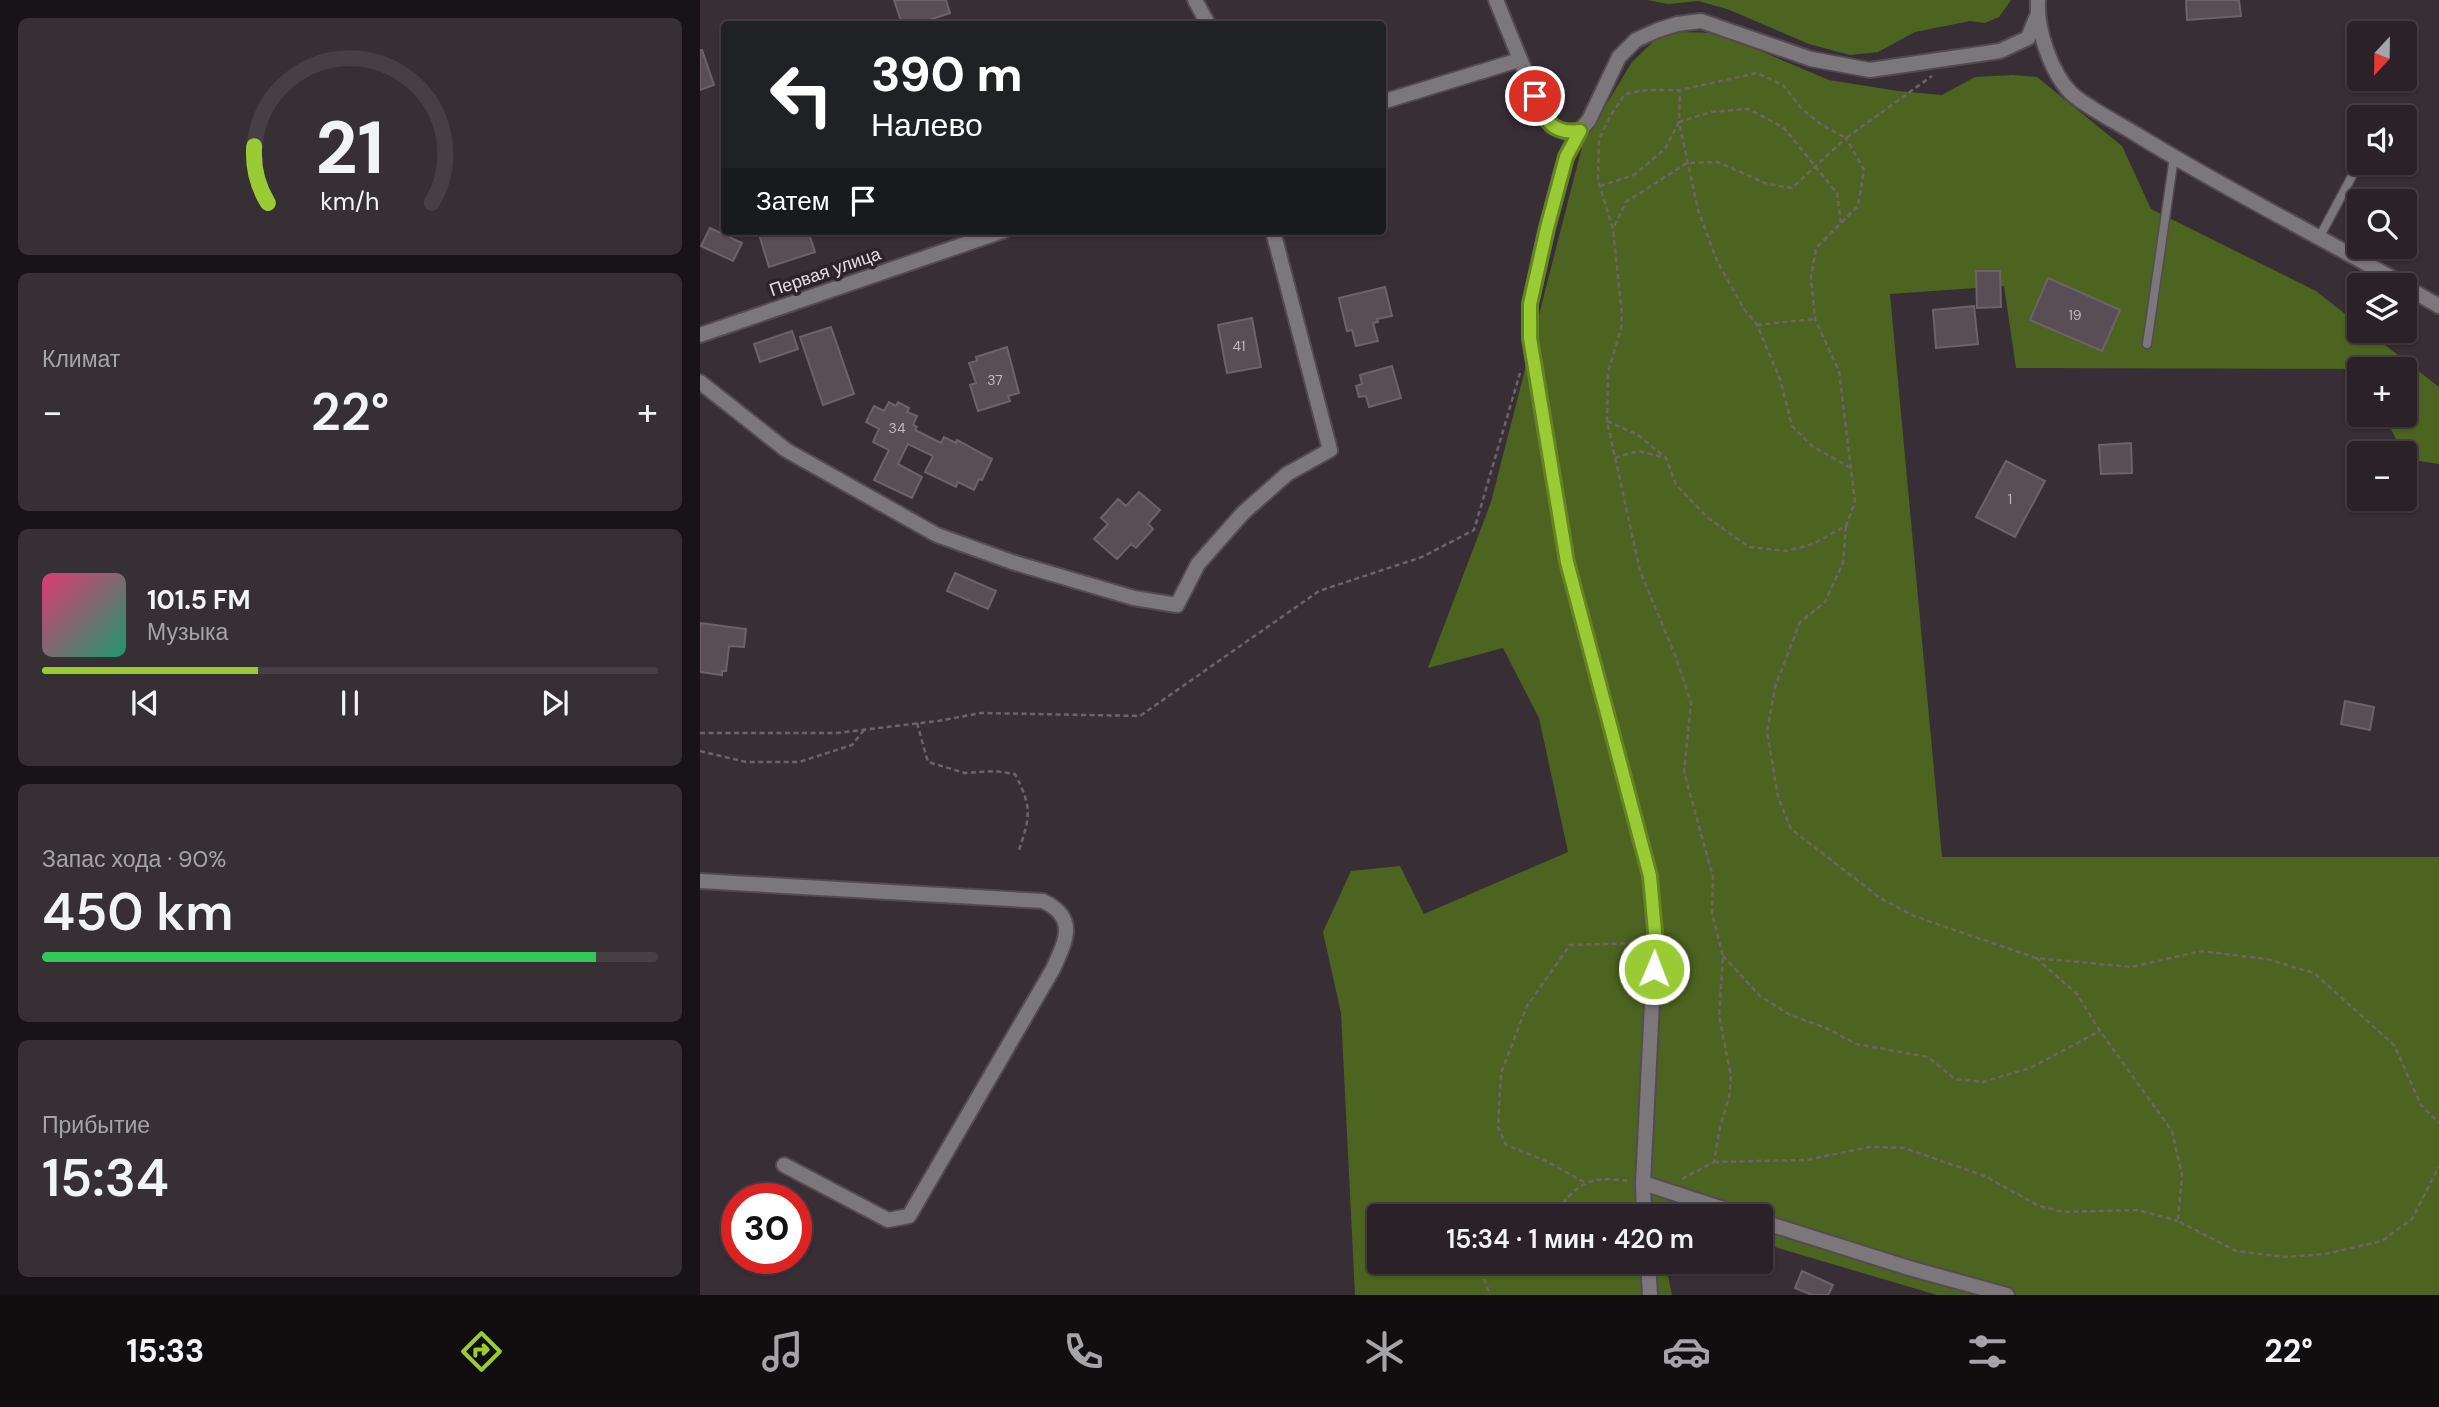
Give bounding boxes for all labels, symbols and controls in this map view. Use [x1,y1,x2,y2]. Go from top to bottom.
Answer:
north arrow [2347,21,2417,91]
map controls [2347,21,2417,511]
text: 390 m [871,42,1023,106]
icon: left [756,49,847,140]
pin [1505,66,1565,126]
icon: arrive [1516,77,1554,115]
text: 21 [316,101,384,196]
text: Налево [871,104,983,146]
button: sound [2347,105,2417,175]
icon: arrive [844,182,882,220]
text: Затем [756,184,830,218]
text: km/h [320,185,380,218]
button: search [2347,189,2417,259]
street label: Первая улица [766,241,885,302]
button: layers [2347,273,2417,343]
house number: 19 [2068,306,2082,324]
house number: 41 [1233,337,1245,355]
text: Климат [42,344,120,374]
button: + [2347,357,2417,427]
house number: 37 [987,371,1003,389]
text: 22° [311,378,389,446]
text: − [42,387,63,437]
text: + [637,387,658,437]
house number: 34 [889,419,906,437]
button: − [2347,441,2417,511]
house number: 1 [2008,490,2012,508]
text: 101.5 FM [147,583,251,617]
text: Музыка [147,617,228,647]
icon: previous [126,684,164,722]
icon: pause [331,684,369,722]
icon: next [536,684,574,722]
text: Запас хода · 90% [42,844,226,874]
text: 450 km [42,878,233,946]
position arrow [1617,932,1691,1006]
text: Прибытие [42,1110,150,1140]
text: 15:34 [42,1144,169,1212]
speed limit sign: 30 [721,1183,812,1274]
text: 15:34 · 1 мин · 420 m [1446,1222,1694,1256]
icon: directions [457,1327,506,1376]
icon: music [758,1327,807,1376]
icon: phone [1059,1327,1108,1376]
icon: climate [1360,1327,1409,1376]
icon: car [1662,1327,1711,1376]
icon: filters [1963,1327,2012,1376]
text: 15:33 [126,1330,204,1372]
text: 22° [2264,1330,2313,1372]

